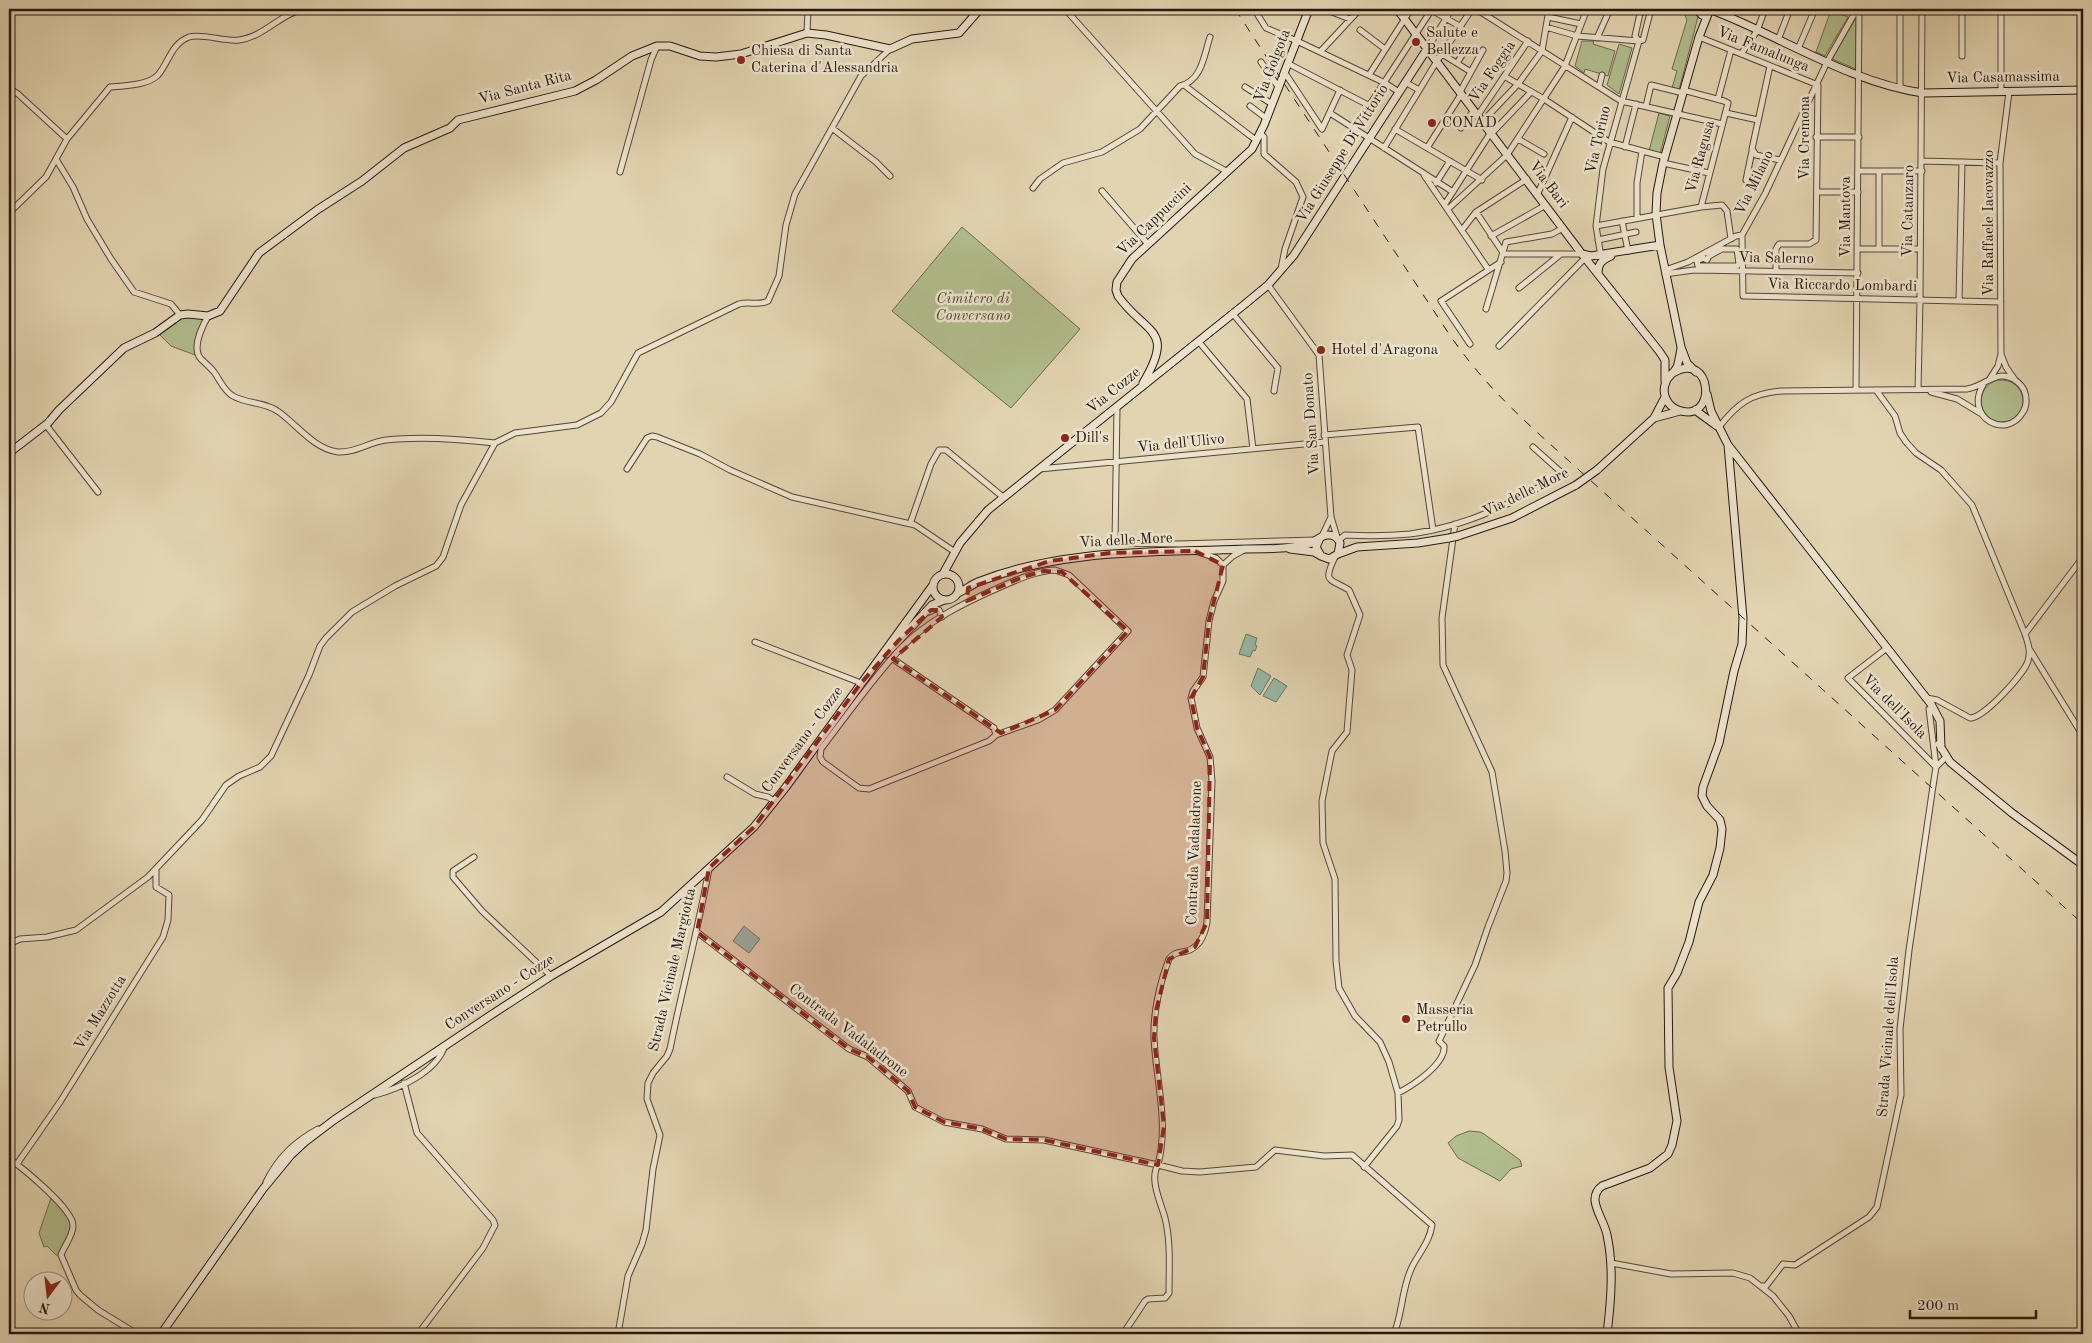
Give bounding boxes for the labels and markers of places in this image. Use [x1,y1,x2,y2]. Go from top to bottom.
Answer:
place label: Salute e Bellezza [1426,26,1479,58]
marker: Salute e Bellezza [1410,36,1422,48]
place label: Chiesa di Santa Caterina d'Alessandria [751,44,899,76]
marker: Chiesa di Santa Caterina d'Alessandria [735,54,747,66]
place label: CONAD [1442,116,1497,131]
marker: CONAD [1426,117,1438,129]
place label: Hotel d'Aragona [1331,343,1439,358]
marker: Hotel d'Aragona [1315,344,1327,356]
place label: Dill's [1075,431,1109,446]
marker: Dill's [1059,432,1071,444]
place label: Masseria Petrullo [1416,1003,1474,1035]
marker: Masseria Petrullo [1400,1013,1412,1025]

